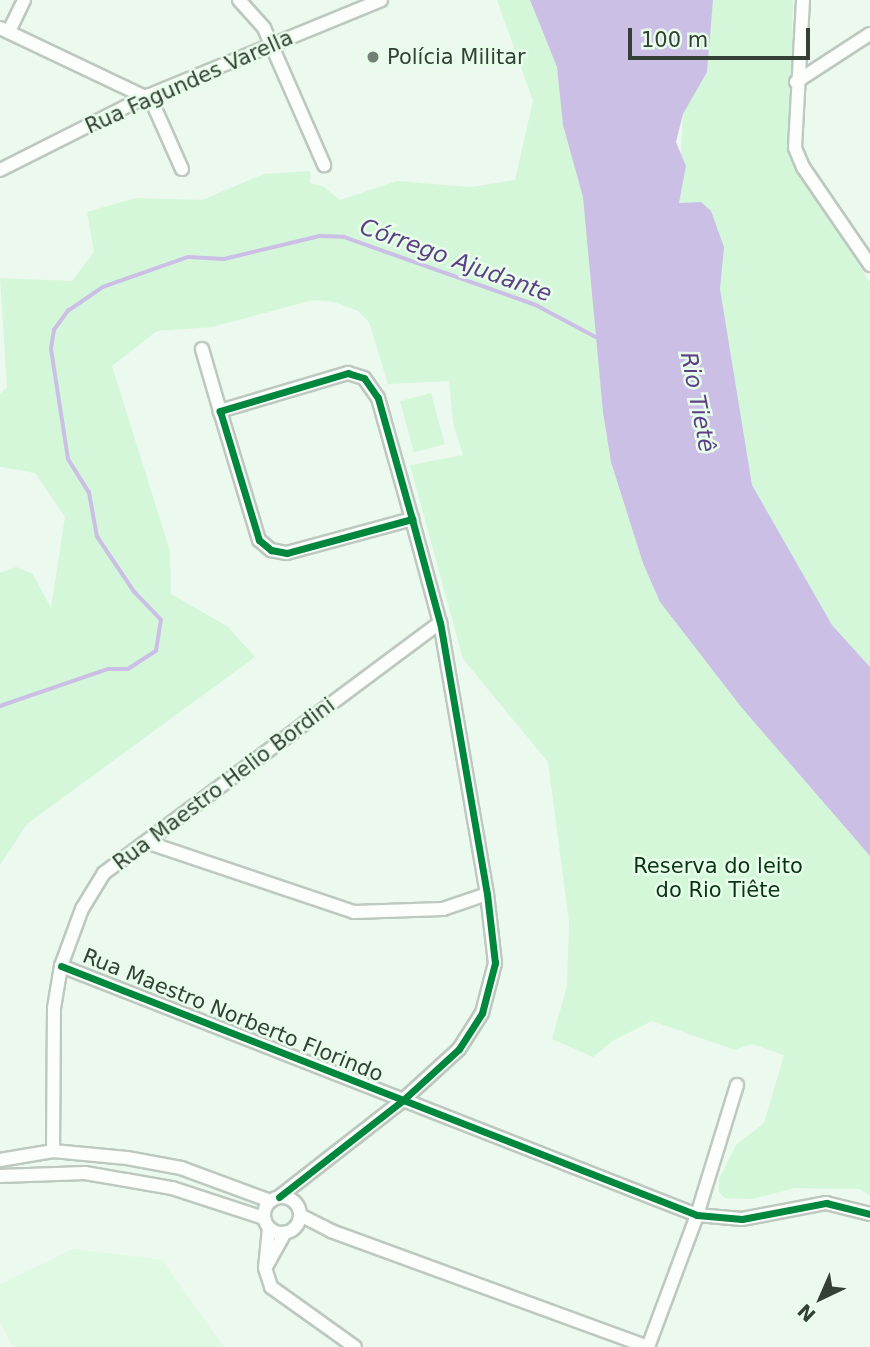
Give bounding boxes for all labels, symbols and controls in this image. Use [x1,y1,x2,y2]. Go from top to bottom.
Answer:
scale bar [632,14,814,58]
street label: Rua Fagundes Varella [81,25,297,139]
text: 100 m [641,28,708,52]
place label: Polícia Militar [387,44,526,70]
marker: Polícia Militar [365,49,381,65]
water label: Córrego Ajudante [356,212,556,308]
water label: Rio Tietê [675,350,721,454]
street label: Rua Maestro Helio Bordini [108,692,340,876]
park label: Reserva do leito do Rio Tiête [633,853,803,903]
street label: Rua Maestro Norberto Florindo [79,943,387,1087]
north arrow [786,1263,856,1333]
text: N [793,1300,820,1327]

